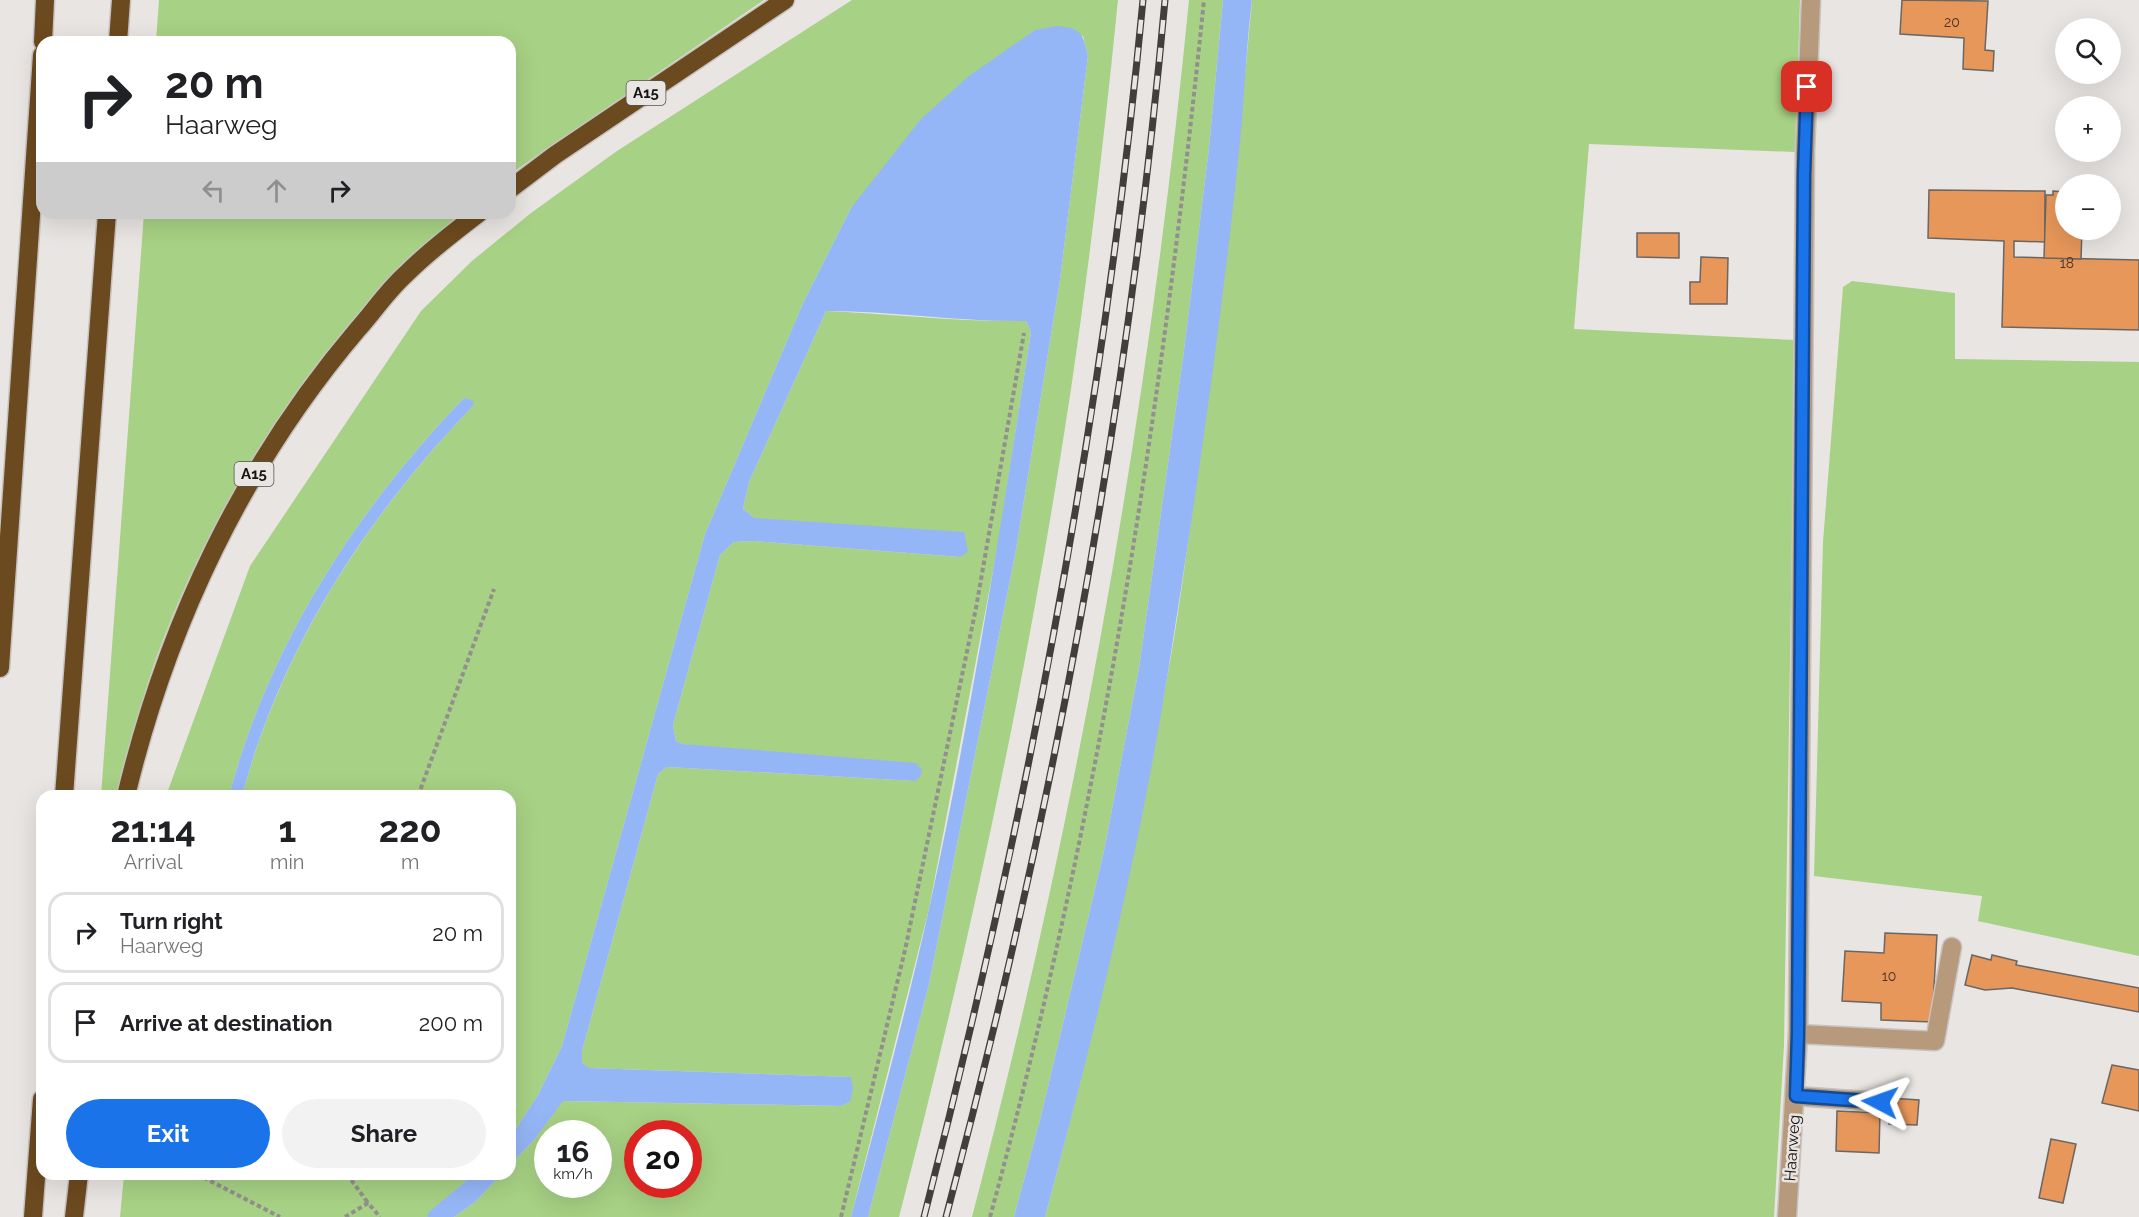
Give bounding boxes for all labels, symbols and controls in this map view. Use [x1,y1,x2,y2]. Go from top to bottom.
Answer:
house number: 20 [1944,14,1960,30]
map controls [2055,18,2121,240]
button: search [2055,18,2121,84]
text: 20 m [165,59,264,108]
icon: right [66,60,144,138]
pin [1781,61,1832,112]
icon: arrive [1790,70,1823,103]
road number: A15 [626,81,666,105]
button: + [2055,96,2121,162]
text: Haarweg [165,109,278,140]
icon: left [197,174,230,207]
icon: ahead [260,174,293,207]
icon: right [323,174,356,207]
button: − [2055,174,2121,240]
house number: 18 [2060,255,2074,271]
road number: A15 [234,462,274,486]
text: 21:14 [110,808,196,850]
text: 1 [278,808,296,850]
text: 220 [379,808,442,850]
text: Arrival [124,850,182,874]
text: min [270,850,304,874]
text: m [401,850,419,874]
text: Turn right [120,908,223,934]
icon: right [69,916,102,949]
text: 20 m [432,920,483,946]
text: Haarweg [120,934,203,958]
house number: 10 [1882,968,1896,984]
icon: arrive [69,1006,102,1039]
text: Arrive at destination [120,1010,333,1036]
text: 200 m [419,1010,483,1036]
position arrow [1848,1070,1912,1134]
button: Exit [66,1099,270,1168]
button: Share [282,1099,486,1168]
street label: Haarweg [1780,1114,1804,1182]
speed limit sign: 20 [624,1120,702,1198]
text: 16 [556,1134,590,1169]
text: km/h [553,1165,593,1183]

